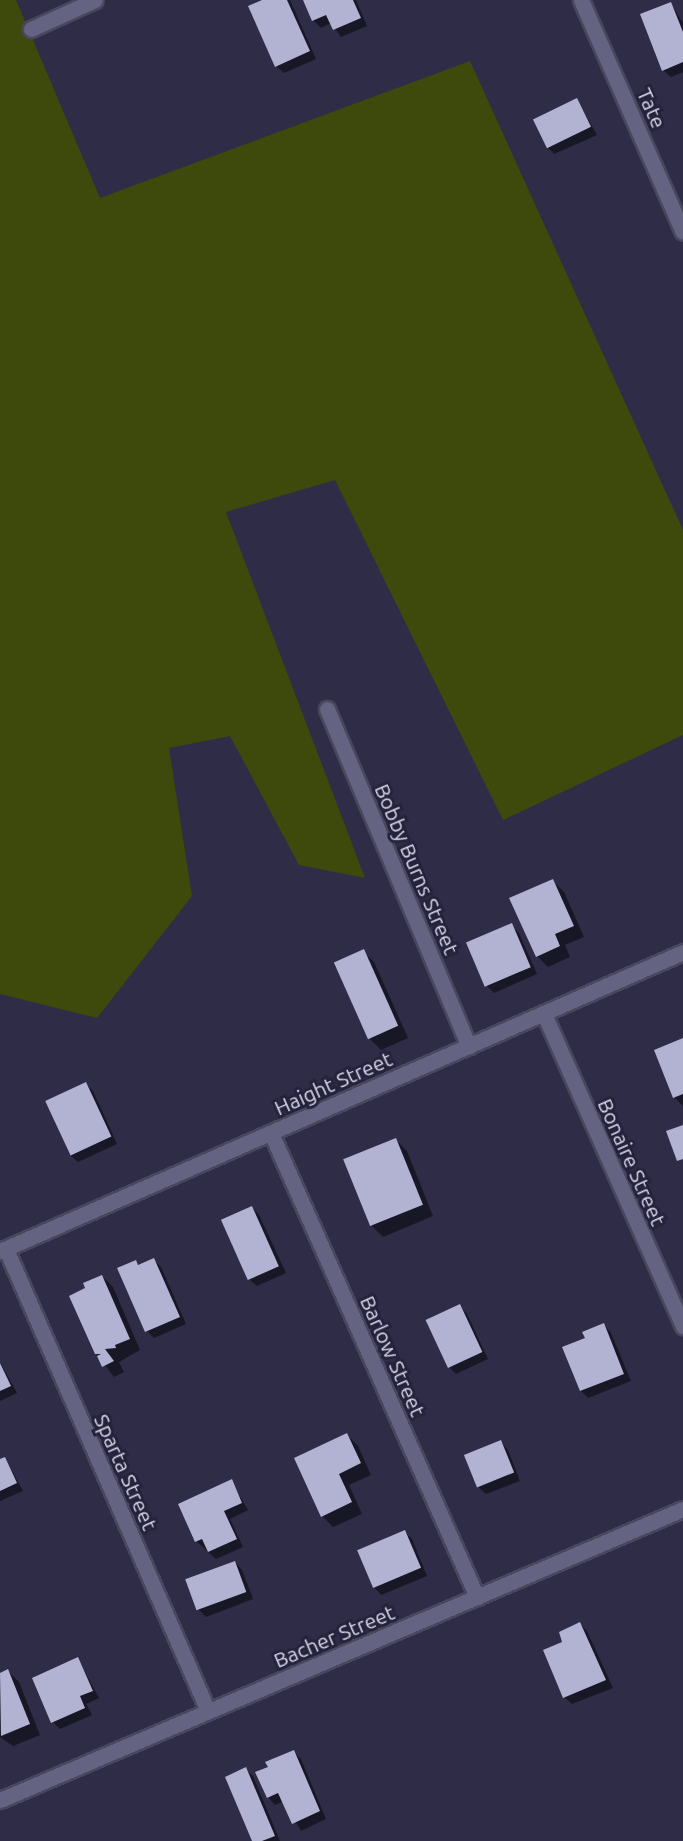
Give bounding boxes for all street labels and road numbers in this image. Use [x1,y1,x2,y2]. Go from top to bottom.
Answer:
street label: Tate [632,84,672,132]
street label: Bobby Burns Street [370,780,464,958]
street label: Haight Street [270,1046,396,1120]
street label: Bonaire Street [593,1095,671,1229]
street label: Barlow Street [355,1292,431,1420]
street label: Sparta Street [89,1410,163,1534]
street label: Bacher Street [270,1599,398,1673]

